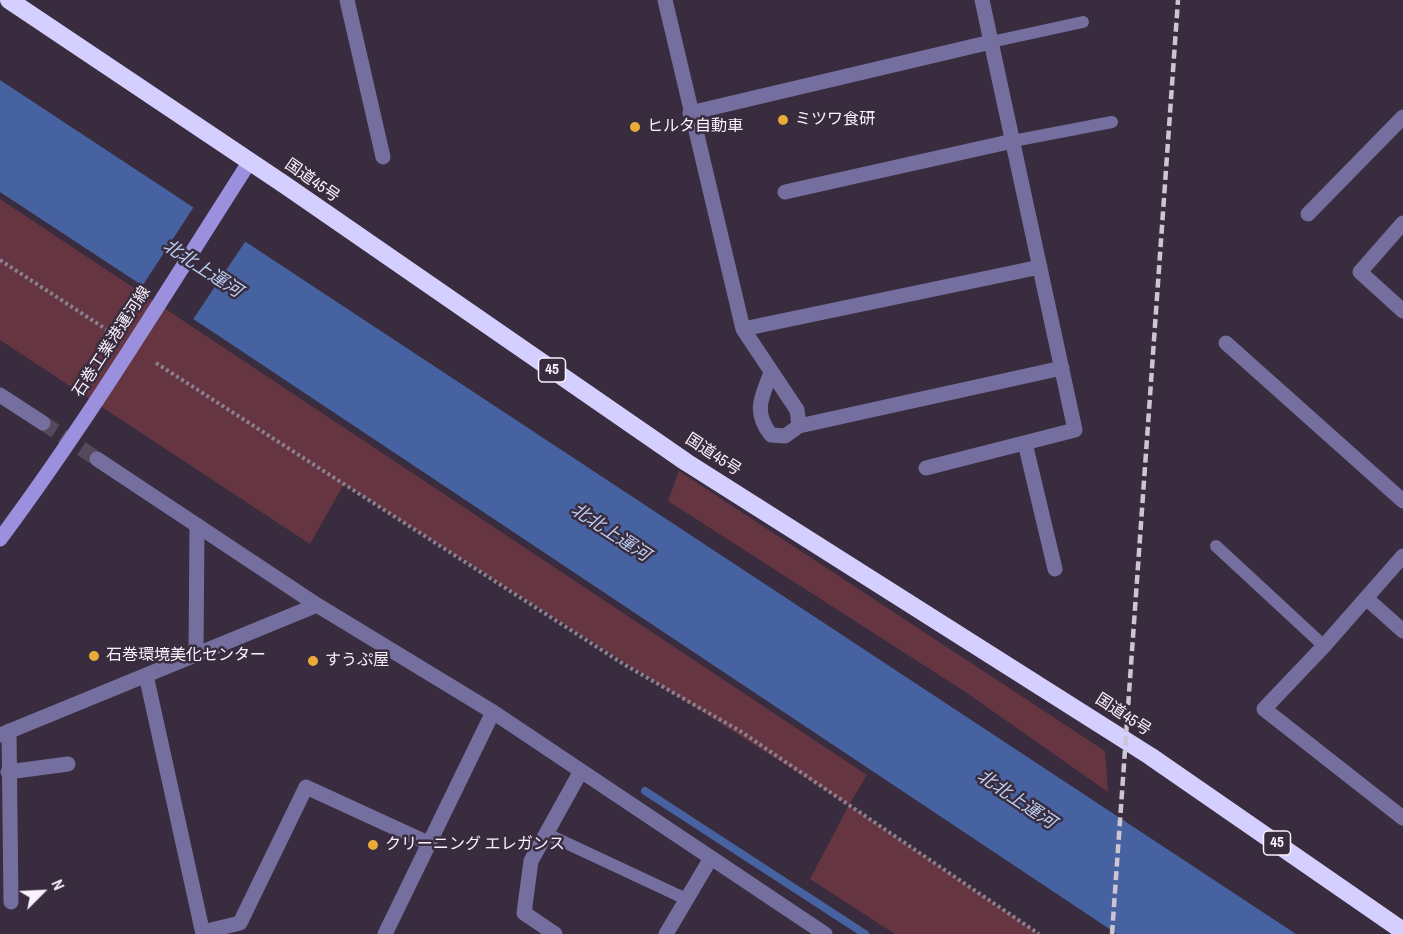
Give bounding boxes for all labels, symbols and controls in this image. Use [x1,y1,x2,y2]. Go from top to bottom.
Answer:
place label: ミツワ食研 [795,110,875,130]
marker: ミツワ食研 [776,113,790,127]
place label: ヒルタ自動車 [647,117,743,137]
marker: ヒルタ自動車 [628,120,642,134]
street label: 国道45号 [281,155,343,207]
water label: 北北上運河 [158,235,246,303]
street label: 石巻工業港運河線 [69,283,155,401]
road number: 45 [538,358,566,382]
street label: 国道45号 [682,430,744,480]
water label: 北北上運河 [566,499,654,567]
place label: 石巻環境美化センター [106,646,266,666]
marker: 石巻環境美化センター [87,649,101,663]
place label: すうぷ屋 [325,651,389,671]
marker: すうぷ屋 [306,654,320,668]
street label: 国道45号 [1092,690,1154,740]
water label: 北北上運河 [973,766,1059,834]
road number: 45 [1264,831,1290,855]
place label: クリーニング エレガンス [385,835,565,855]
marker: クリーニング エレガンス [366,838,380,852]
north arrow [12,862,72,922]
text: N [46,876,70,893]

